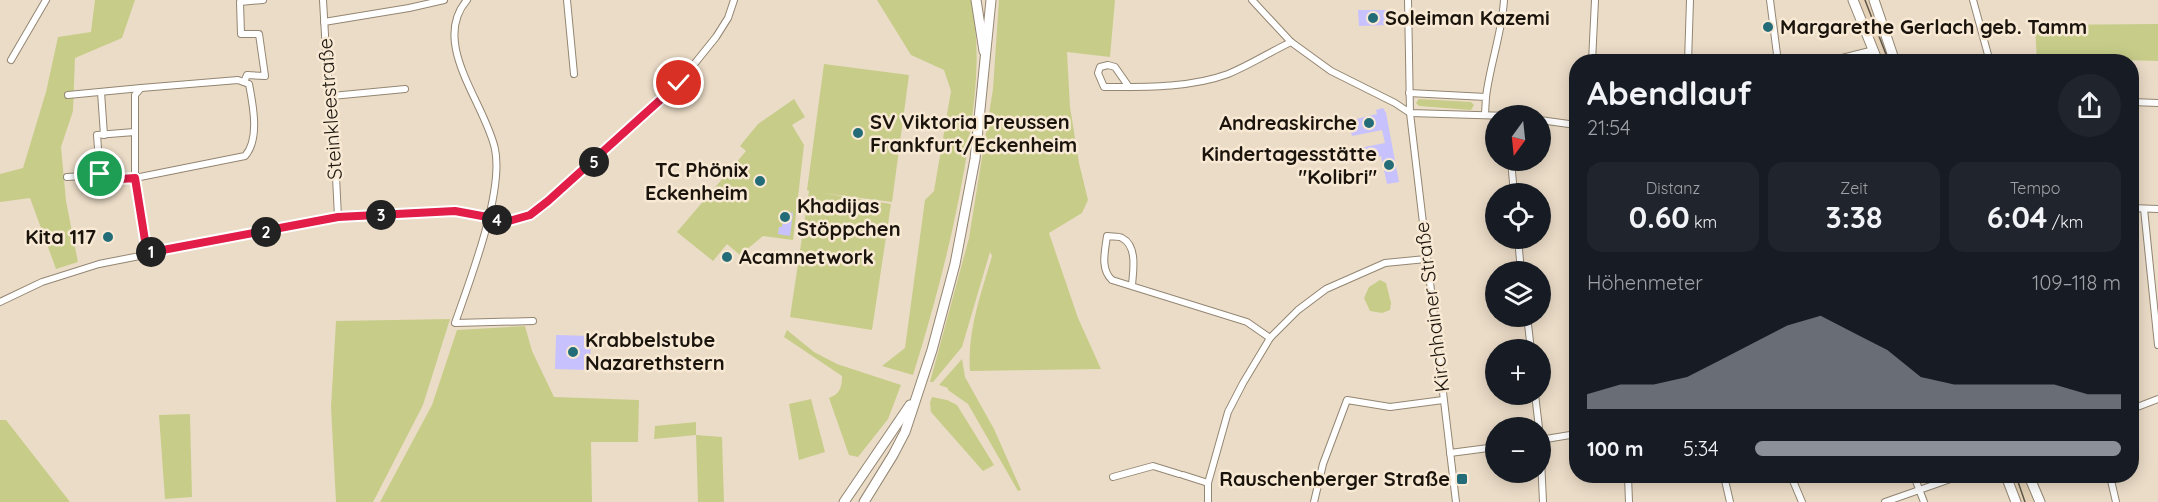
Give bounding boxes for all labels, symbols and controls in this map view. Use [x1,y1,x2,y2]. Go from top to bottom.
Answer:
place label: Soleiman Kazemi [1385,5,1550,30]
marker: Soleiman Kazemi [1366,11,1380,25]
place label: Margarethe Gerlach geb. Tamm [1780,14,2087,39]
marker: Margarethe Gerlach geb. Tamm [1761,20,1775,34]
street label: Steinkleestraße [312,37,347,181]
pin [653,57,704,108]
icon: check [662,66,695,99]
text: Abendlauf [1587,72,1752,113]
button: share [2058,74,2121,137]
north arrow [1485,105,1551,171]
map controls [1485,105,1551,483]
place label: SV Viktoria Preussen Frankfurt/Eckenheim [870,109,1077,157]
place label: Andreaskirche [1219,110,1357,135]
text: 21:54 [1587,115,1631,140]
marker: Andreaskirche [1362,116,1376,130]
marker: SV Viktoria Preussen Frankfurt/Eckenheim [851,126,865,140]
place label: Kindertagesstätte "Kolibri" [1201,141,1377,189]
pin: 5 [579,147,609,177]
pin [74,148,125,199]
text: 5 [589,152,599,172]
icon: arrive [83,157,116,190]
place label: TC Phönix Eckenheim [645,157,748,205]
marker: Kindertagesstätte "Kolibri" [1382,158,1396,172]
marker: TC Phönix Eckenheim [753,174,767,188]
text: Distanz [1646,178,1700,198]
text: Zeit [1840,178,1868,198]
text: Tempo [2010,178,2060,198]
button: locate [1485,183,1551,249]
place label: Khadijas Stöppchen [797,193,901,241]
text: 0.60 [1629,198,1690,236]
text: 3:38 [1826,198,1882,236]
text: 6:04 [1987,198,2047,236]
pin: 3 [366,200,396,230]
text: 3 [377,205,385,225]
pin: 4 [482,205,512,235]
text: 4 [492,210,502,230]
marker: Khadijas Stöppchen [778,210,792,224]
text: km [1690,212,1717,232]
text: /km [2047,212,2083,232]
pin: 2 [251,217,281,247]
street label: Kirchhainer Straße [1409,220,1454,394]
text: 2 [261,222,271,242]
place label: Kita 117 [25,224,96,249]
marker: Kita 117 [101,230,115,244]
pin: 1 [136,237,166,267]
text: 1 [148,242,154,262]
place label: Acamnetwork [739,244,874,269]
marker: Acamnetwork [720,250,734,264]
button: layers [1485,261,1551,327]
text: Höhenmeter [1587,270,1703,295]
text: 109–118 m [2032,270,2121,295]
place label: Krabbelstube Nazarethstern [585,327,725,375]
button: + [1485,339,1551,405]
marker: Krabbelstube Nazarethstern [566,345,580,359]
button: − [1485,417,1551,483]
text: 100 m [1587,436,1643,461]
text: 5:34 [1683,436,1719,461]
place label: Rauschenberger Straße [1219,466,1450,491]
marker: Rauschenberger Straße [1455,472,1469,486]

